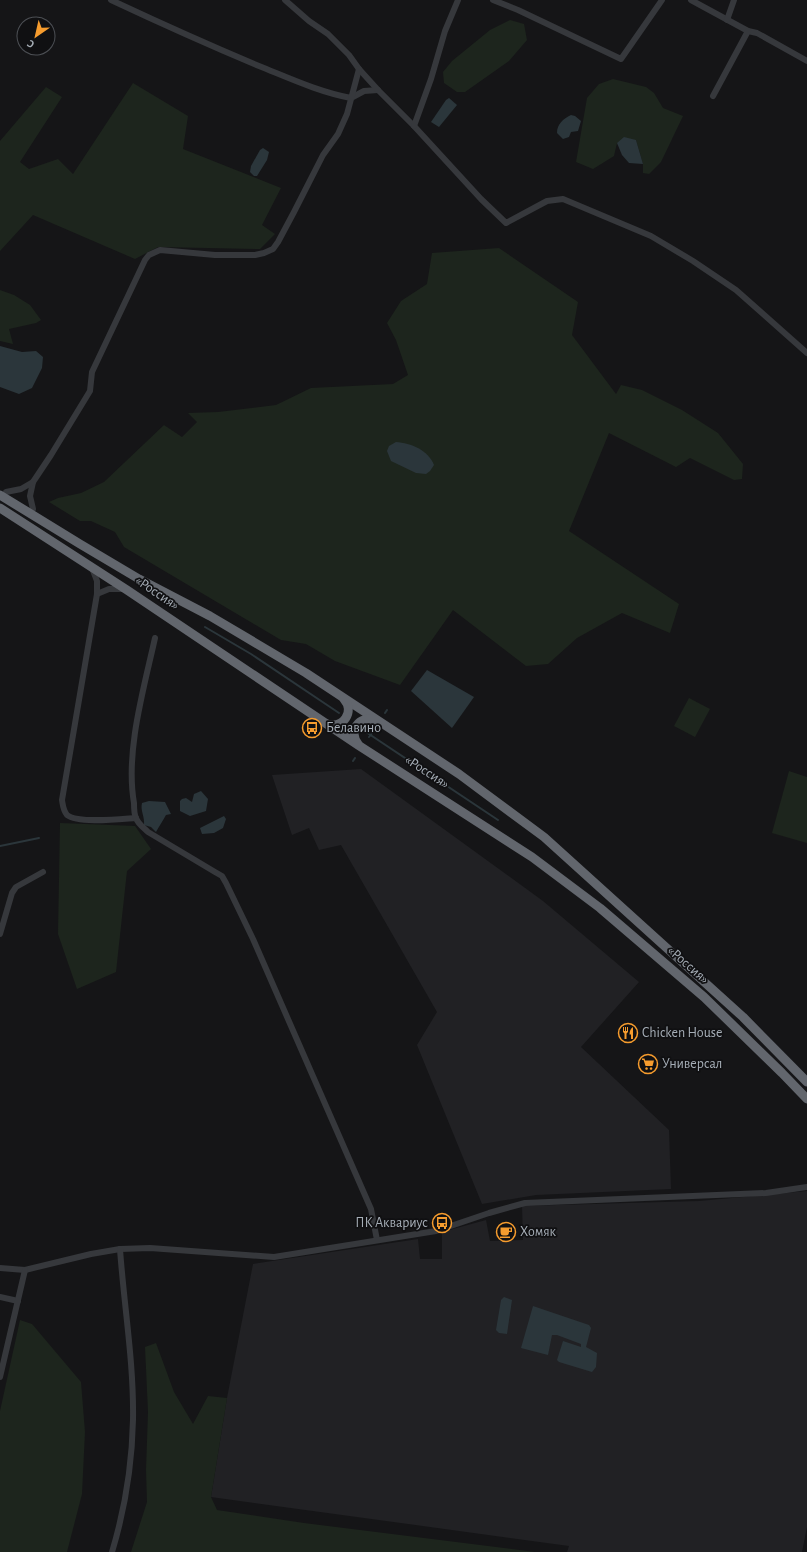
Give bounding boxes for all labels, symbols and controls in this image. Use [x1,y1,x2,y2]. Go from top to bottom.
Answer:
north arrow [16,16,56,56]
text: С [25,38,36,50]
street label: «Россия» [132,573,182,613]
bus stop icon: Белавино [301,717,323,739]
place label: Белавино [326,721,381,735]
street label: «Россия» [402,753,452,791]
street label: «Россия» [665,943,711,987]
restaurant icon: Chicken House [617,1022,639,1044]
place label: Chicken House [642,1026,722,1040]
supermarket icon: Универсал [637,1053,659,1075]
place label: Универсал [662,1057,722,1071]
bus stop icon: ПК Аквариус [431,1212,453,1234]
place label: ПК Аквариус [355,1216,428,1230]
cafe icon: Хомяк [495,1221,517,1243]
place label: Хомяк [520,1225,556,1239]

